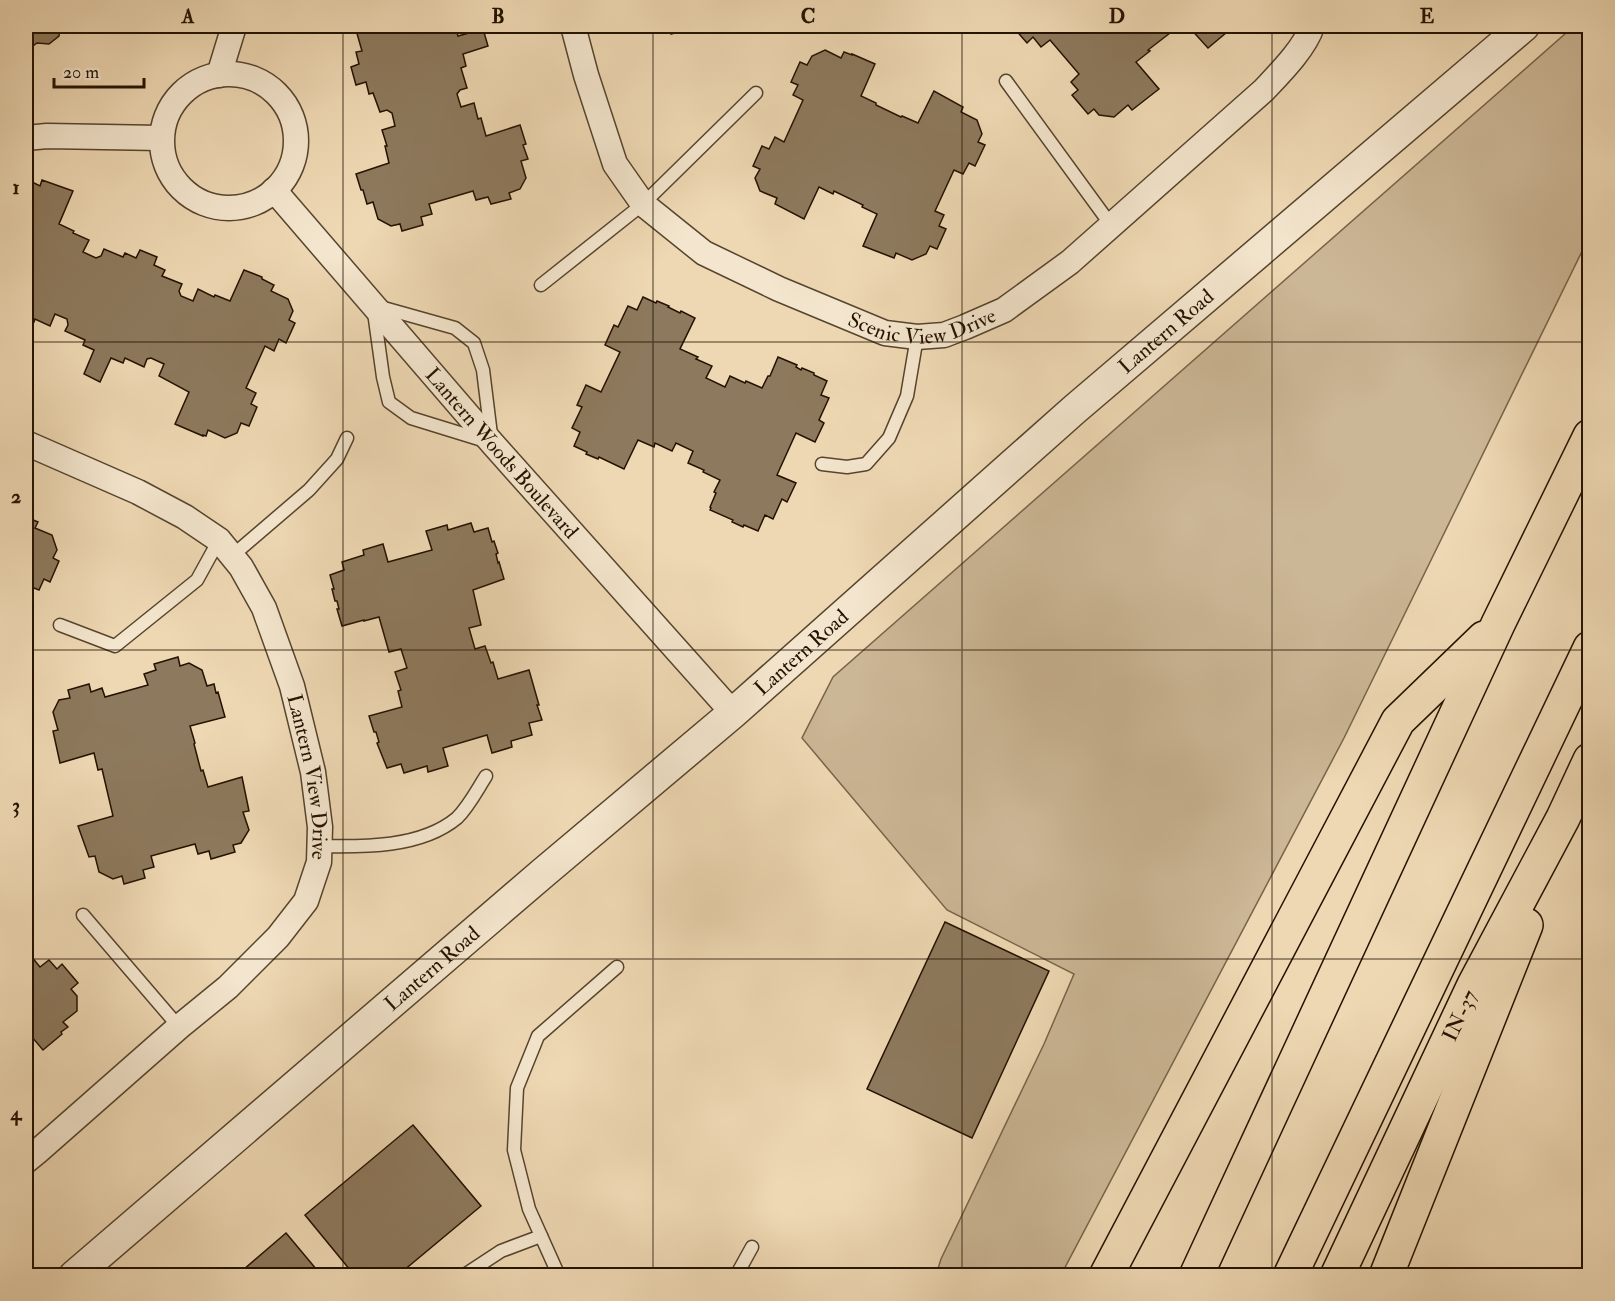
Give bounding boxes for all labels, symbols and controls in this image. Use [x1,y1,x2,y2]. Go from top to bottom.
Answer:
text: A [181,4,195,29]
text: B [491,4,505,29]
text: C [801,4,815,29]
text: D [1109,4,1125,29]
text: E [1420,4,1435,29]
scale bar [54,51,144,89]
text: 20 m [63,61,99,84]
text: 1 [12,175,20,200]
street label: Lantern Road [1113,283,1220,380]
street label: Scenic View Drive [844,302,1000,351]
street label: Lantern Woods Boulevard [419,362,585,545]
text: 2 [11,484,21,509]
street label: Lantern Road [749,603,855,702]
street label: Lantern View Drive [281,692,333,860]
text: 3 [12,793,20,818]
street label: Lantern Road [379,920,486,1017]
street label: IN-37 [1436,985,1484,1046]
text: 4 [10,1101,23,1126]

